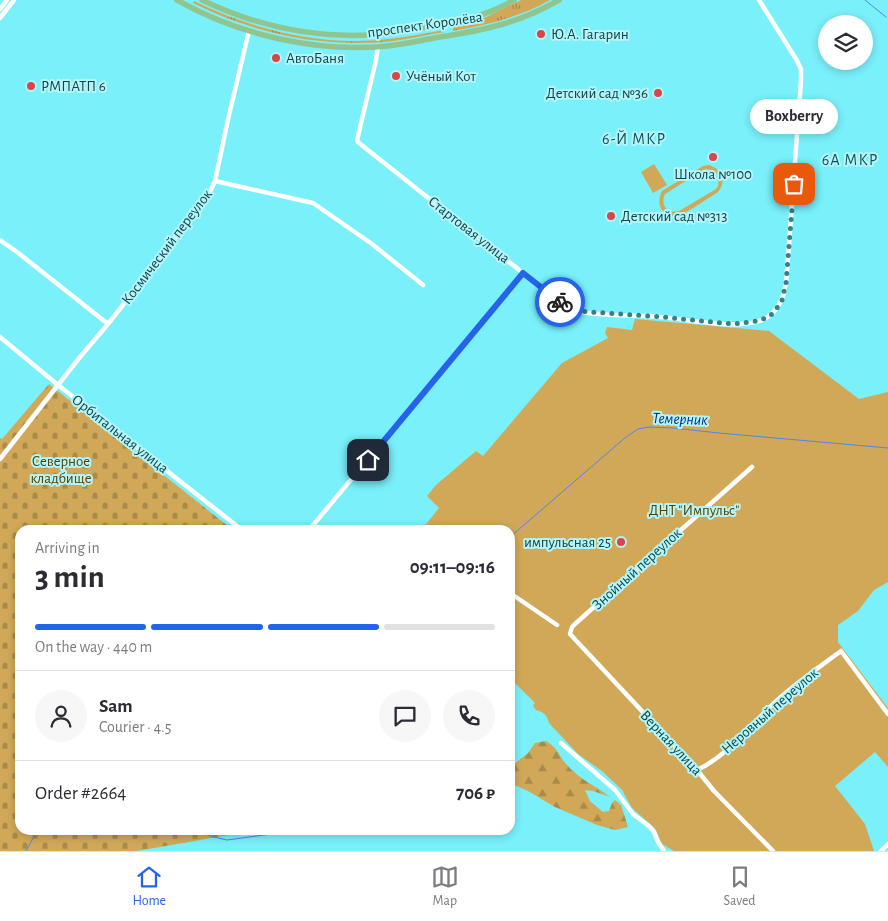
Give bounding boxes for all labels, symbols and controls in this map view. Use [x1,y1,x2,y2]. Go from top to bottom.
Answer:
street label: проспект Королёва [366,9,484,41]
map controls [818,15,873,70]
button: layers [818,15,873,70]
place label: Ю.А. Гагарин [551,27,629,42]
marker: Ю.А. Гагарин [535,28,547,40]
place label: АвтоБаня [286,51,344,66]
marker: АвтоБаня [270,52,282,64]
place label: Учёный Кот [406,69,476,84]
marker: Учёный Кот [390,70,402,82]
place label: РМПАТП 6 [41,79,106,94]
marker: РМПАТП 6 [25,80,37,92]
place label: Детский сад №36 [546,86,648,101]
marker: Детский сад №36 [652,87,664,99]
callout: Boxberry [750,99,838,134]
text: Boxberry [765,108,823,124]
district label: 6-Й МКР [602,130,666,147]
marker: Школа №100 [707,151,719,163]
district label: 6А МКР [822,152,878,168]
pin [773,163,815,205]
place label: Школа №100 [674,167,752,182]
icon: bag [780,170,808,198]
street label: Космический переулок [119,187,215,307]
street label: Стартовая улица [425,194,513,266]
place label: Детский сад №313 [621,209,727,224]
marker: Детский сад №313 [605,210,617,222]
courier [535,277,585,327]
icon: bike [546,288,574,316]
street label: Орбитальная улица [69,392,171,476]
water label: Темерник [652,410,708,429]
pin [347,439,389,481]
icon: home [354,446,382,474]
park label: Северное кладбище [30,454,92,486]
park label: ДНТ "Импульс" [649,503,739,518]
street label: Знойный переулок [590,525,685,613]
place label: импульсная 25 [524,535,611,550]
marker: импульсная 25 [615,536,627,548]
text: Arriving in [35,540,100,556]
text: 09:11–09:16 [410,558,495,577]
text: 3 min [35,561,105,593]
text: On the way · 440 m [35,639,152,655]
street label: Неровный переулок [719,665,821,757]
button: person [35,690,87,742]
button: chat [379,690,431,742]
button: phone [443,690,495,742]
text: Sam [99,697,133,716]
street label: Верная улица [637,708,705,778]
text: Courier · 4.5 [99,719,171,735]
text: Order #2664 [35,784,127,803]
text: 706 ₽ [456,784,495,803]
tab: Home [132,863,166,910]
tab: Map [431,863,459,910]
tab: Saved [724,863,756,910]

